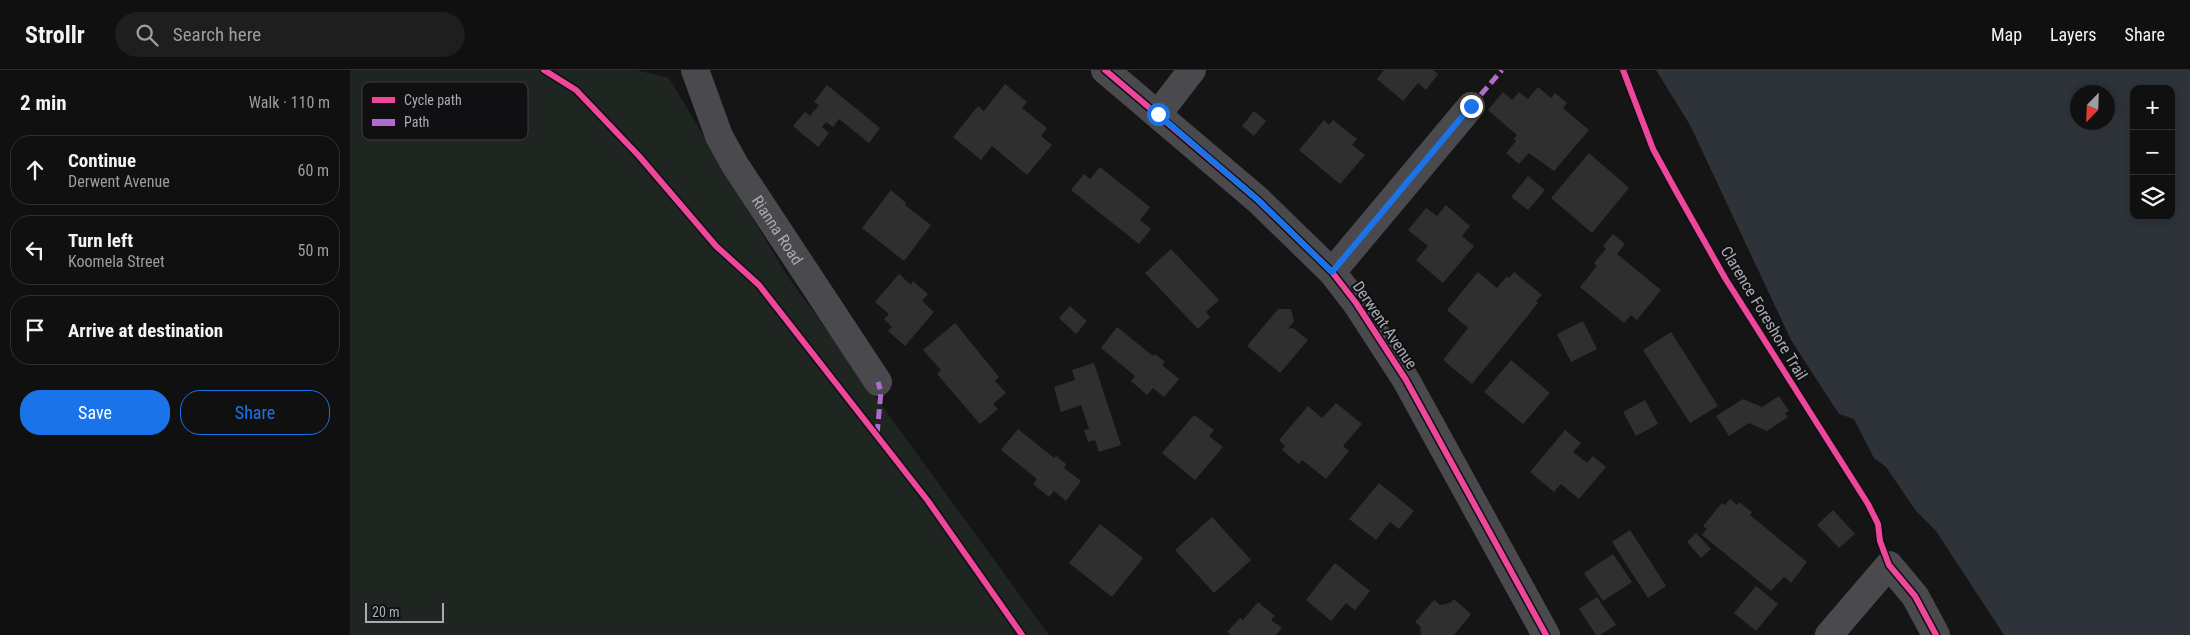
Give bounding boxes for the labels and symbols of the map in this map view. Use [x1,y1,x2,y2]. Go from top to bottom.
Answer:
legend [362,82,528,140]
north arrow [2070,85,2115,130]
text: Cycle path [404,92,462,108]
route end [1460,95,1483,118]
route start [1147,103,1170,126]
text: Path [404,114,429,130]
street label: Rianna Road [748,192,807,268]
street label: Clarence Foreshore Trail [1717,243,1811,383]
street label: Derwent Avenue [1349,278,1421,372]
scale bar [365,600,444,623]

